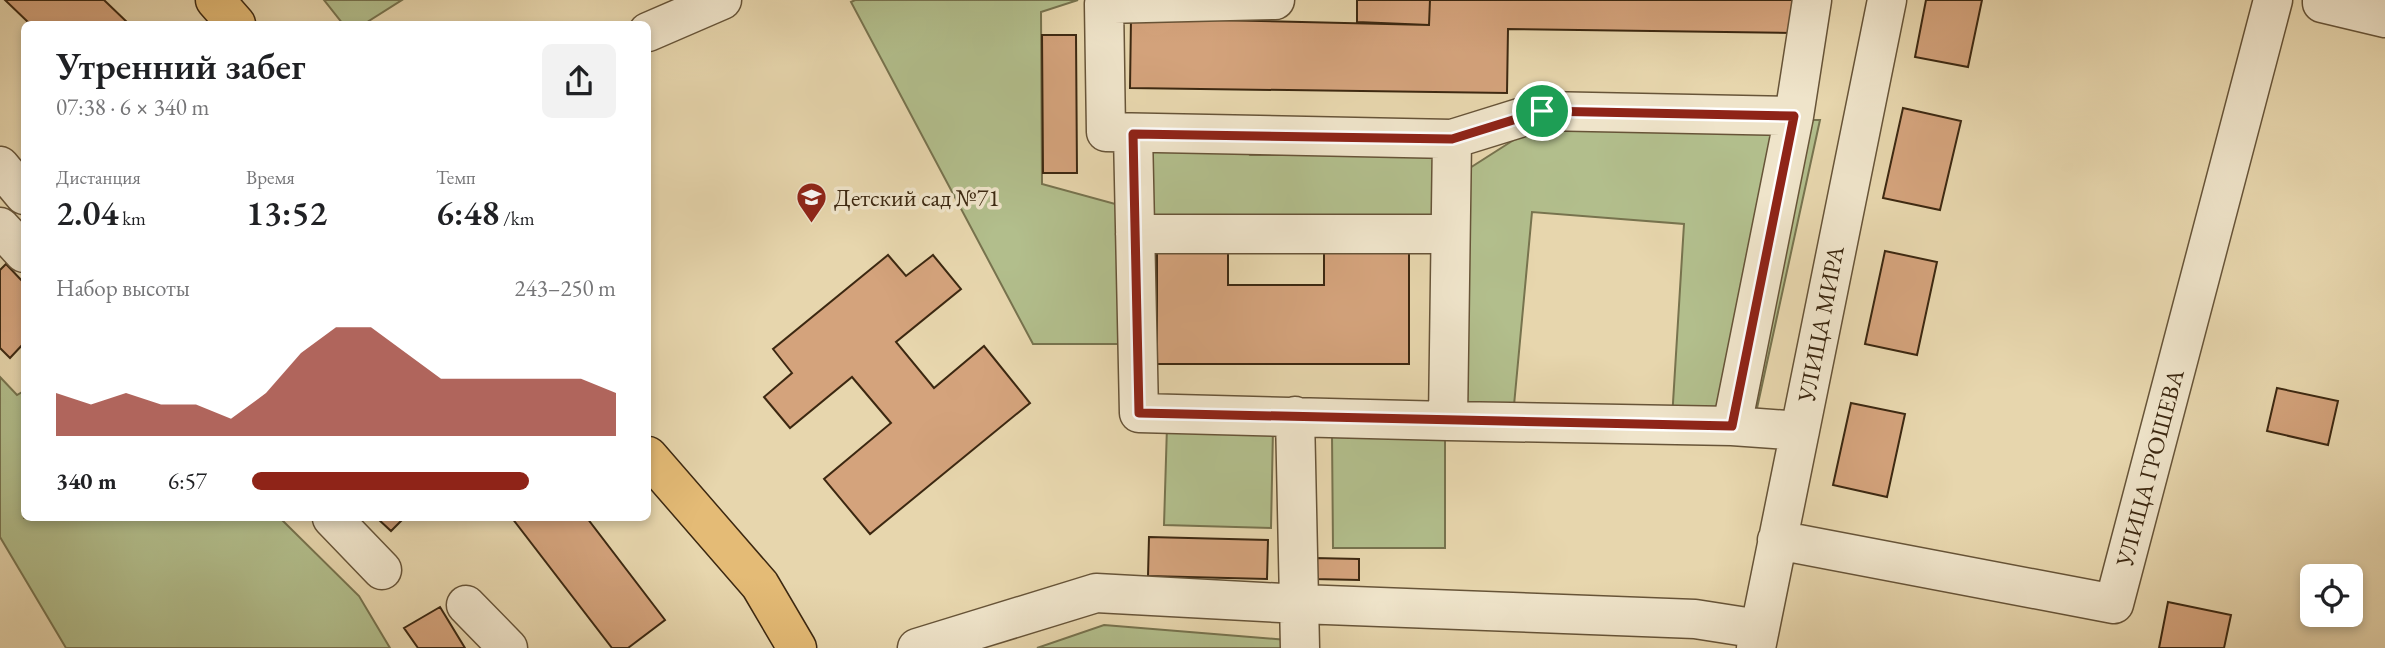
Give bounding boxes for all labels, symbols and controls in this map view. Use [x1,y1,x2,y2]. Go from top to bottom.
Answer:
text: Утренний забег [56,41,306,90]
button: share [542,44,616,118]
pin [1512,81,1572,141]
text: 07:38 · 6 × 340 m [56,92,209,122]
icon: arrive [1523,92,1561,130]
text: Дистанция [56,165,141,190]
text: Время [246,165,295,190]
text: Темп [436,165,476,190]
school or university icon: Детский сад №71 [794,181,828,225]
place label: Детский сад №71 [834,182,1000,213]
text: 2.04 [56,190,118,235]
text: 13:52 [246,190,327,235]
text: 6:48 [436,190,499,235]
text: km [118,206,146,231]
text: /km [499,206,534,231]
street label: УЛИЦА МИРА [1790,243,1851,406]
text: Набор высоты [56,273,190,303]
text: 243–250 m [515,273,616,303]
street label: УЛИЦА ГРОШЕВА [2108,365,2191,571]
text: 340 m [56,466,117,496]
text: 6:57 [168,466,207,496]
map controls [2300,564,2363,627]
button: locate [2300,564,2363,627]

